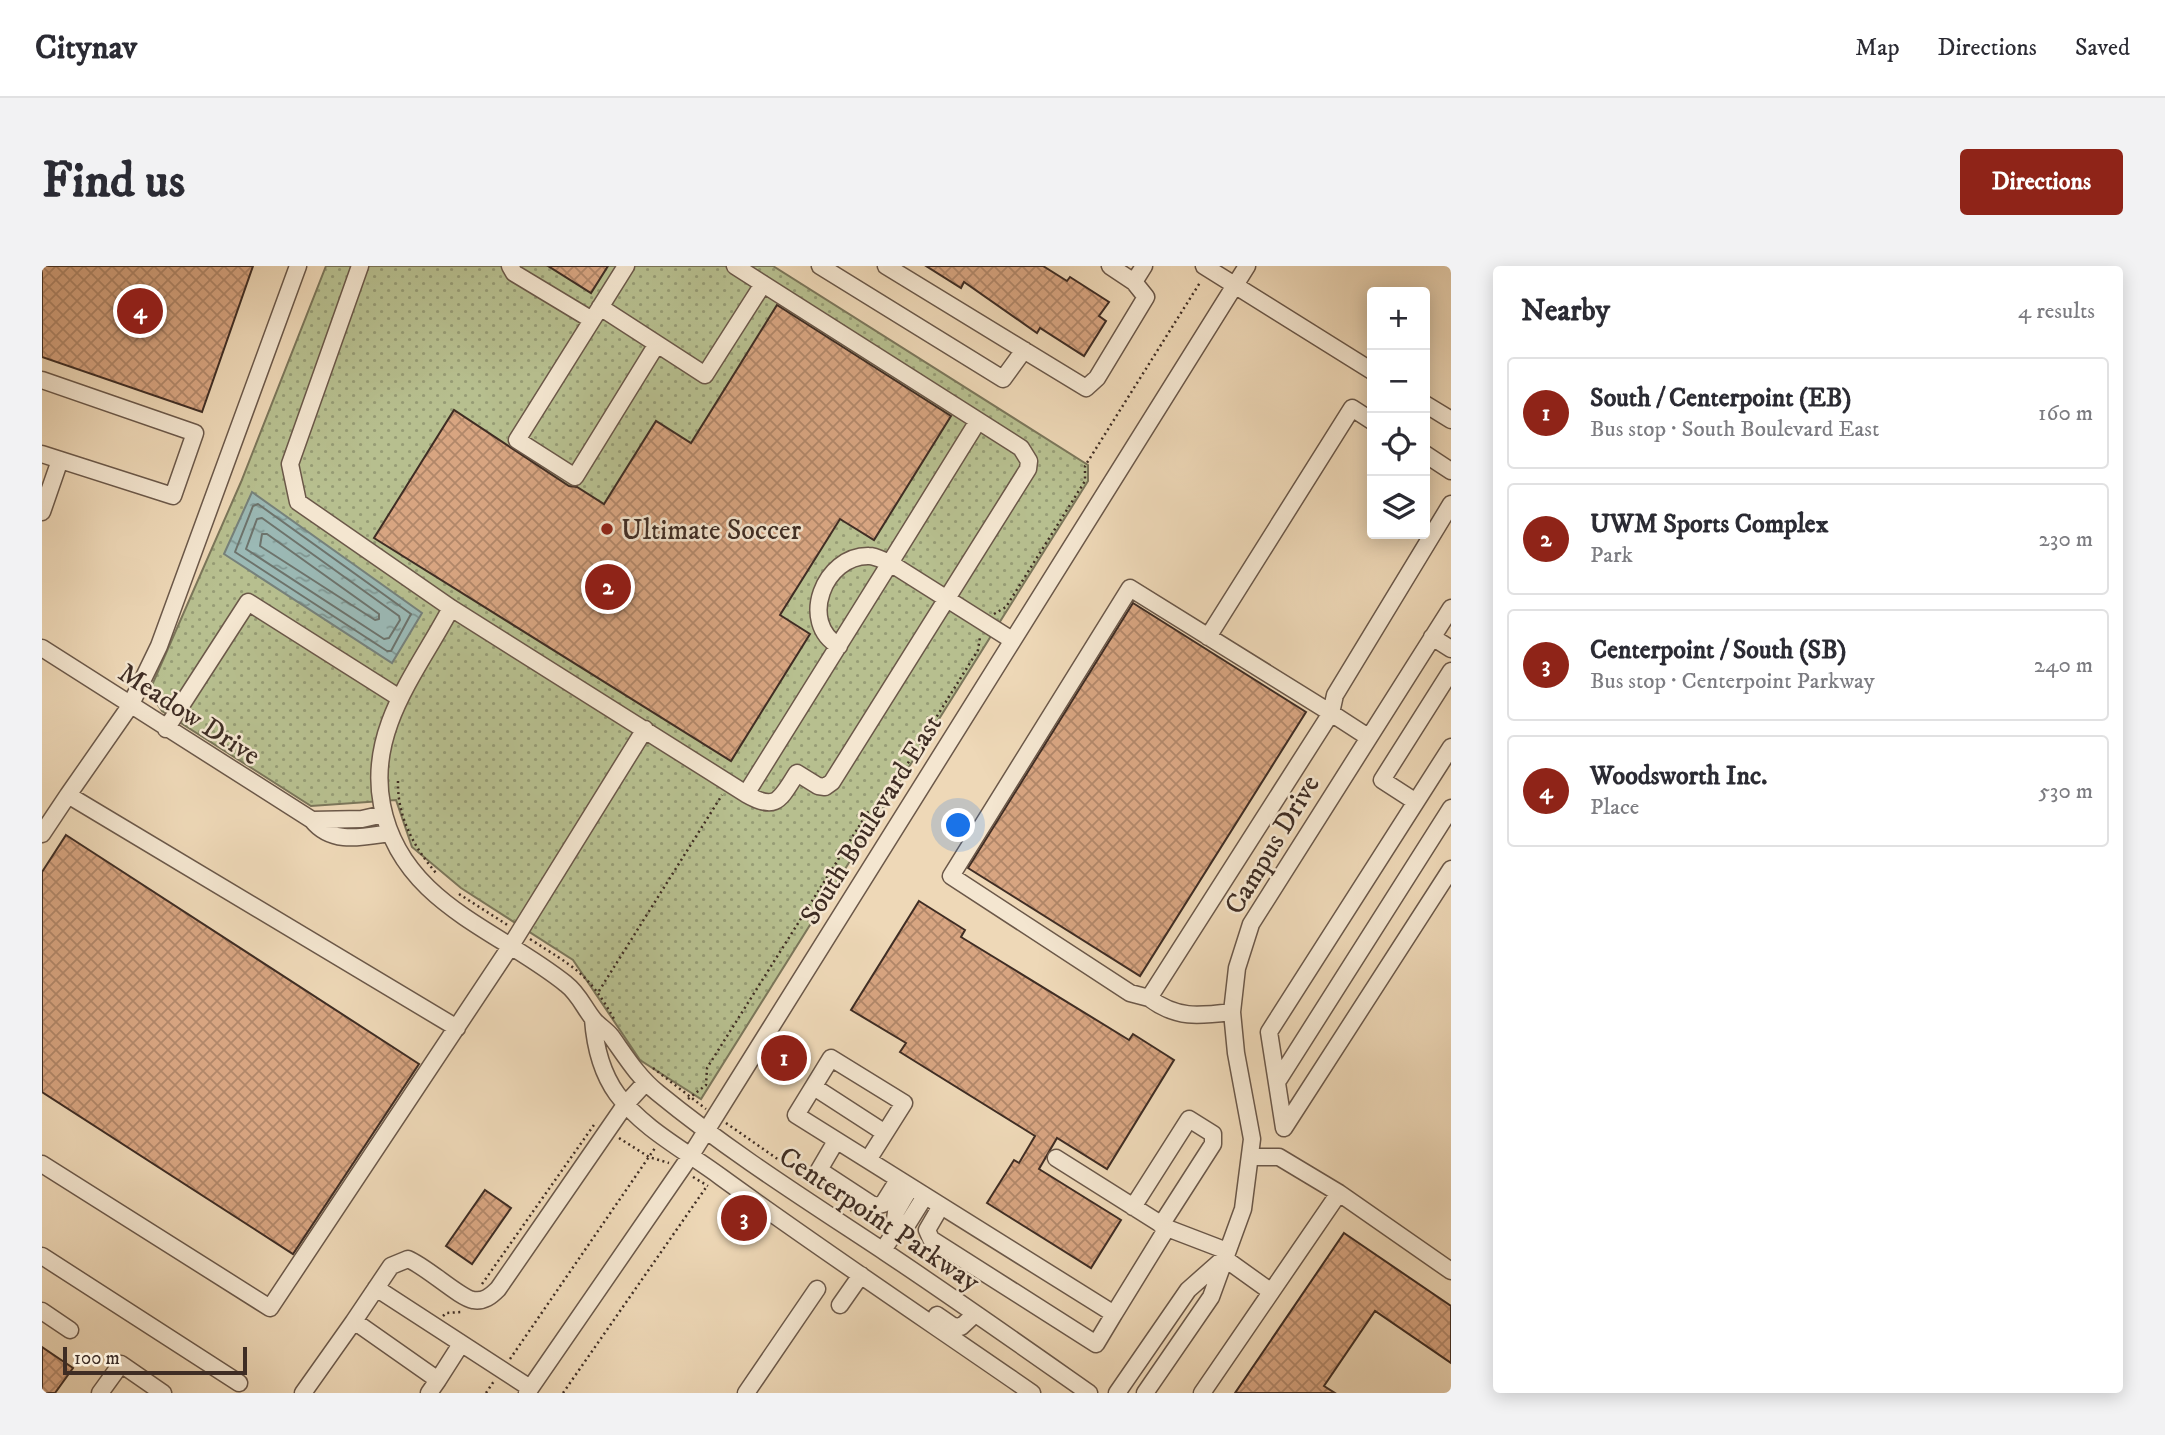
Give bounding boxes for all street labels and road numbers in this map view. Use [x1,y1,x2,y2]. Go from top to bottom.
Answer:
street label: Meadow Drive [112,655,267,773]
street label: South Boulevard East [793,708,950,931]
street label: Campus Drive [1217,769,1328,921]
street label: Centerpoint Parkway [772,1139,987,1300]

